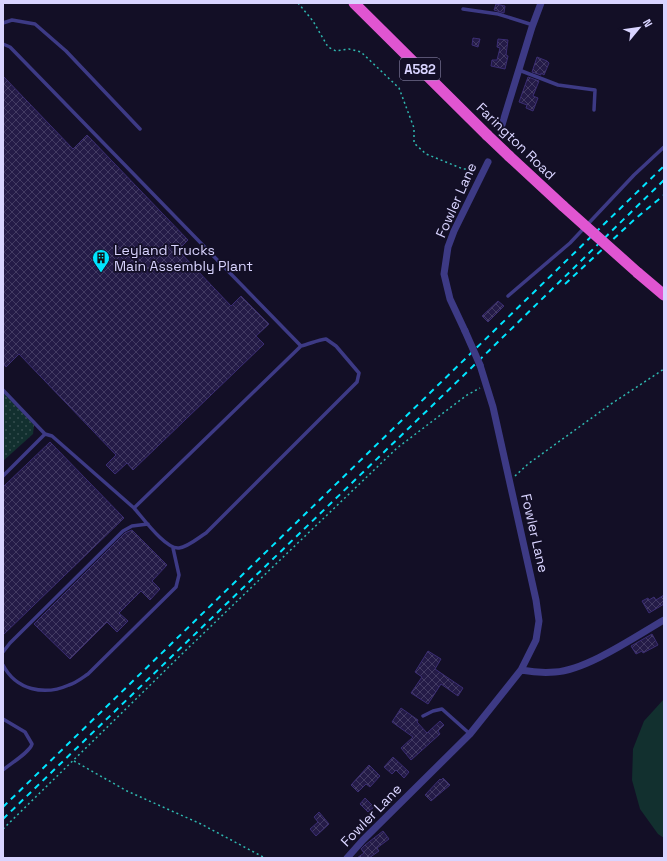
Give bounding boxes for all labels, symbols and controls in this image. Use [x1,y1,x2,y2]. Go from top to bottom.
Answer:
north arrow [619,8,659,48]
text: N [640,17,656,30]
road number: A582 [400,58,440,80]
street label: Farington Road [473,99,559,183]
street label: Fowler Lane [431,160,481,240]
place label: Leyland Trucks Main Assembly Plant [114,241,253,275]
building icon: Leyland Trucks Main Assembly Plant [91,248,111,273]
street label: Fowler Lane [517,492,553,574]
street label: Fowler Lane [337,780,405,850]

